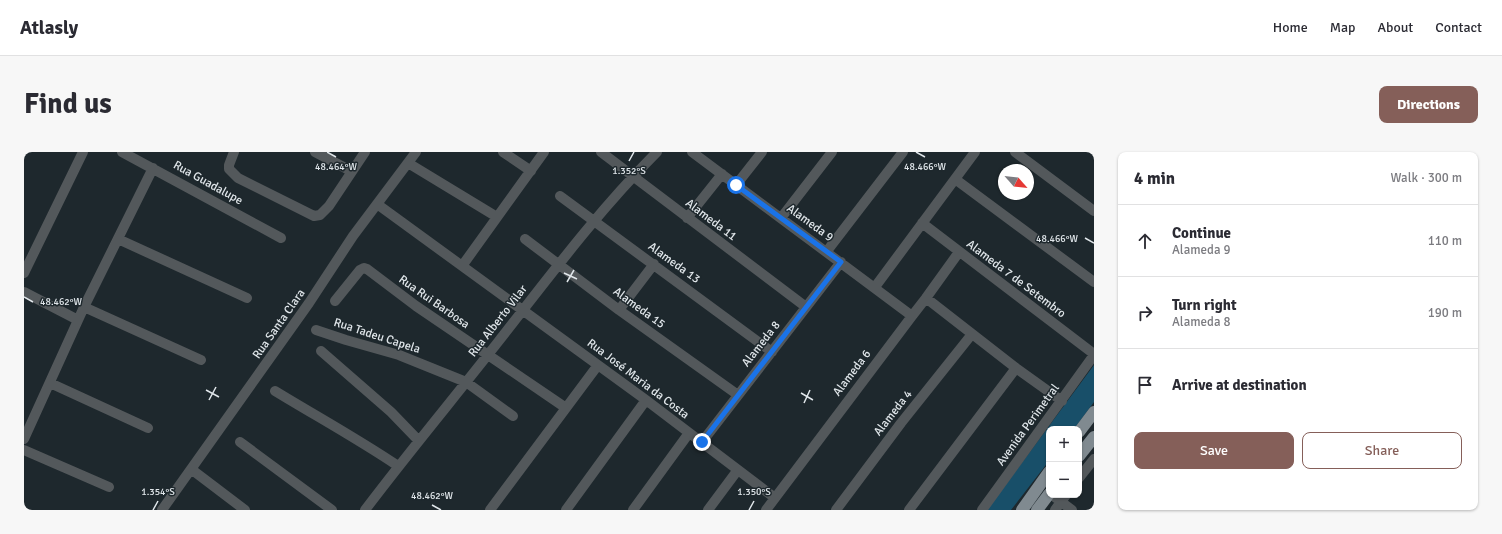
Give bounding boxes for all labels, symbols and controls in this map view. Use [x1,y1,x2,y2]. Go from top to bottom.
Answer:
text: Atlasly [20,16,78,40]
text: Home [1273,19,1308,36]
text: Map [1330,19,1355,36]
text: About [1377,19,1413,36]
text: Contact [1435,19,1482,36]
button: Directions [1379,86,1478,123]
text: Find us [24,87,112,121]
street label: Rua Guadalupe [171,158,245,208]
text: 48.464°W [315,161,357,173]
text: 48.466°W [904,161,946,173]
north arrow [998,164,1034,200]
text: 1.352°S [612,165,646,177]
text: 4 min [1134,168,1175,189]
text: Walk · 300 m [1391,170,1462,186]
route start [727,176,745,194]
street label: Alameda 11 [682,196,740,244]
street label: Alameda 9 [784,201,836,245]
text: Continue [1172,224,1231,242]
icon: ahead [1134,230,1156,252]
text: 48.466°W [1036,233,1078,245]
text: 110 m [1428,233,1462,249]
street label: Alameda 7 de Setembro [963,237,1069,321]
street label: Alameda 13 [645,239,703,287]
text: Alameda 9 [1172,242,1230,258]
street label: Rua Rui Barbosa [396,272,472,332]
street label: Rua Alberto Vilar [465,282,531,360]
street label: Alameda 15 [610,284,668,332]
street label: Rua Santa Clara [249,286,309,362]
text: 48.462°W [40,296,82,308]
text: Turn right [1172,296,1237,314]
icon: right [1134,302,1156,324]
text: 190 m [1428,305,1462,321]
text: Alameda 8 [1172,314,1230,330]
street label: Rua Tadeu Capela [332,315,422,357]
street label: Alameda 8 [738,318,784,370]
street label: Rua José Maria da Costa [584,336,692,422]
street label: Alameda 6 [830,347,874,399]
icon: arrive [1134,374,1156,396]
text: Arrive at destination [1172,376,1307,394]
street label: Avenida Perimetral [993,381,1063,469]
street label: Alameda 4 [870,387,916,439]
map controls [1046,426,1082,498]
button: + [1046,426,1082,462]
button: Save [1134,432,1294,469]
button: Share [1302,432,1462,469]
route end [693,433,711,451]
button: − [1046,462,1082,498]
text: 1.354°S [141,486,175,498]
text: 1.350°S [737,486,771,498]
text: 48.462°W [411,490,453,502]

